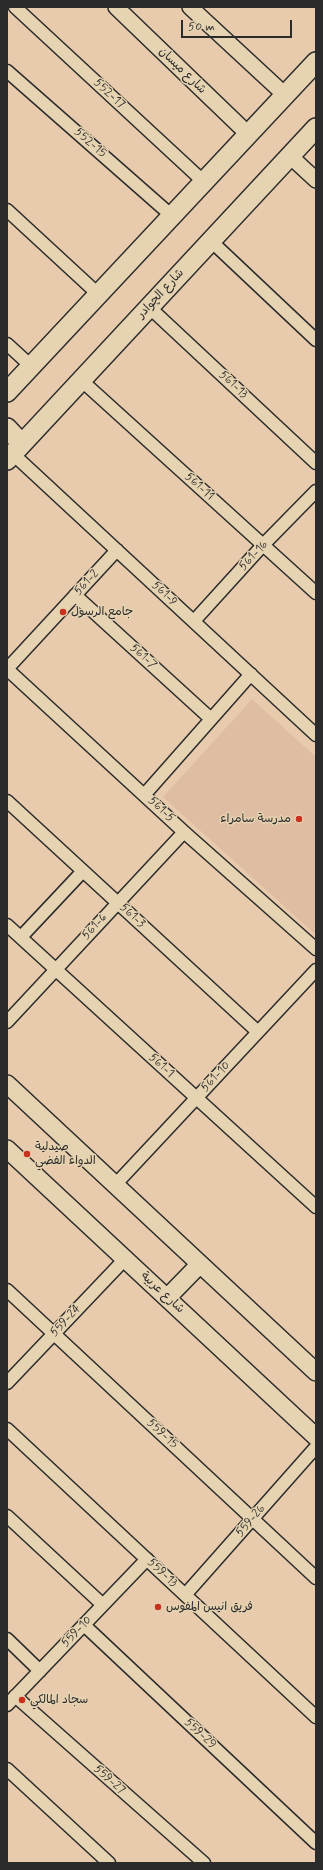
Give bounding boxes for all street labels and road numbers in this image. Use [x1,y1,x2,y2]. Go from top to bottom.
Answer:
street label: شارع ميسان [155,45,209,97]
street label: 552-17 [90,76,128,112]
street label: 552-15 [71,125,109,161]
street label: شارع الچوادر [134,266,188,322]
street label: 561-13 [216,368,250,402]
street label: 561-11 [181,470,217,504]
street label: 561-16 [236,538,272,574]
street label: 561-2 [72,567,102,599]
street label: 561-9 [148,579,180,609]
street label: 561-7 [127,641,159,673]
street label: 561-5 [145,794,177,826]
street label: 561-3 [116,901,148,931]
street label: 561-6 [79,911,111,943]
street label: 561-1 [145,1051,177,1081]
street label: 561-10 [198,1059,234,1095]
street label: شارع عربية [137,1269,187,1317]
street label: 559-24 [48,1302,84,1340]
street label: 559-15 [144,1416,180,1452]
street label: 559-26 [233,1502,269,1540]
street label: 559-13 [144,1556,180,1590]
street label: 559-10 [59,1614,95,1650]
street label: 559-29 [181,1716,219,1752]
street label: 559-27 [90,1762,128,1798]

